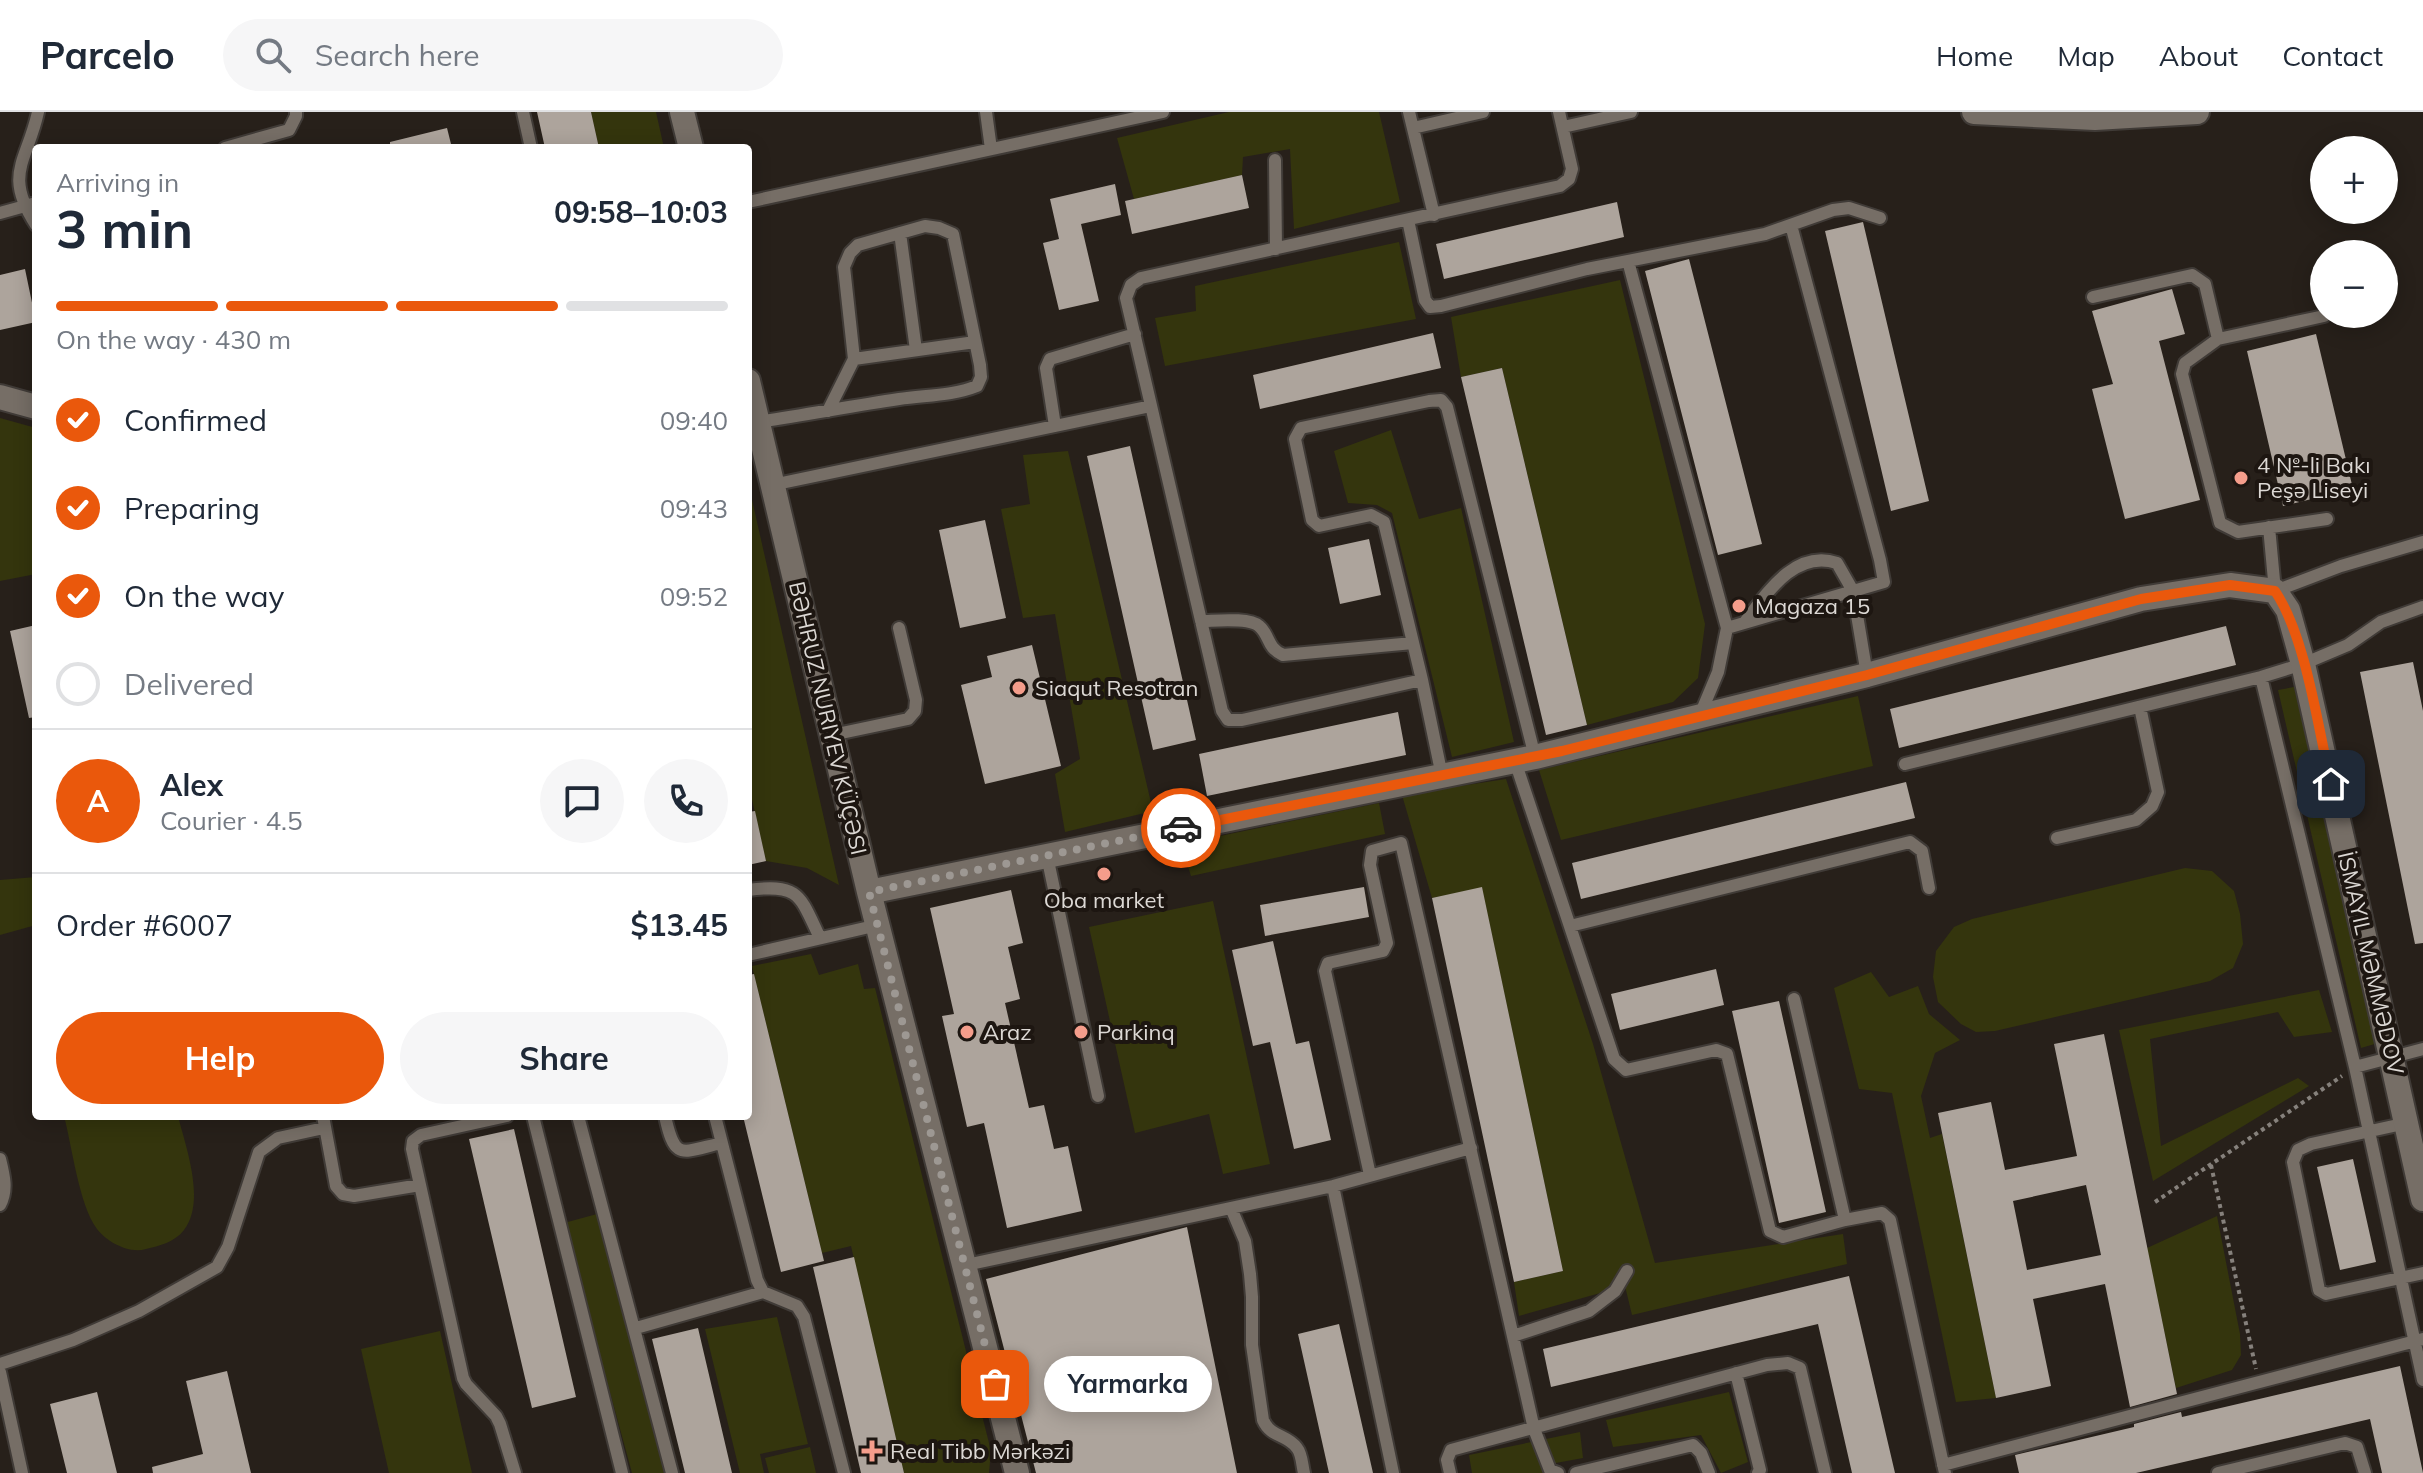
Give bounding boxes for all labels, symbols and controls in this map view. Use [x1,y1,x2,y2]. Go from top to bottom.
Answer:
search box [223,19,783,91]
text: Parcelo [40,31,175,79]
icon: search [251,33,295,77]
text: Search here [315,36,480,74]
text: Home [1936,38,2013,73]
text: Map [2057,38,2115,73]
text: About [2159,38,2238,73]
text: Contact [2282,38,2383,73]
map controls [2310,136,2398,328]
button: + [2310,136,2398,224]
text: Arriving in [56,166,179,199]
text: 09:58–10:03 [554,193,728,231]
text: 3 min [56,196,193,261]
button: − [2310,240,2398,328]
text: On the way · 430 m [56,323,291,356]
icon: check [56,398,100,442]
text: Confirmed [124,401,267,439]
text: 09:40 [660,404,728,437]
place label: 4 №-li Bakı Peşə Liseyi [2257,451,2371,504]
marker: 4 №-li Bakı Peşə Liseyi [2232,469,2250,487]
icon: check [56,486,100,530]
text: Preparing [124,489,260,527]
text: 09:43 [660,492,728,525]
icon: check [56,574,100,618]
text: On the way [124,577,284,615]
street label: BƏHRUZ NURIYEV KÜÇƏSI [783,579,873,857]
text: 09:52 [660,580,728,613]
place label: Magaza 15 [1755,592,1870,620]
marker: Magaza 15 [1730,597,1748,615]
text: Delivered [124,665,254,703]
place label: Siaqut Resotran [1035,674,1198,702]
marker: Siaqut Resotran [1010,679,1028,697]
pin [2297,750,2365,818]
button: chat [540,759,624,843]
button: phone [644,759,728,843]
icon: home [2309,762,2353,806]
text: Alex [160,766,223,804]
text: A [87,782,109,820]
courier [1141,788,1221,868]
text: Courier · 4.5 [160,804,303,837]
icon: car [1159,806,1203,850]
street label: İSMAYIL MƏMMƏDOV [2332,849,2410,1078]
marker: Oba market [1095,865,1113,883]
place label: Oba market [1044,886,1164,914]
text: Order #6007 [56,906,233,944]
text: $13.45 [631,906,728,944]
button: Help [56,1012,384,1104]
button: Share [400,1012,728,1104]
place label: Araz [983,1018,1032,1046]
place label: Parkinq [1097,1018,1175,1046]
marker: Araz [958,1023,976,1041]
marker: Parkinq [1072,1023,1090,1041]
pin [961,1350,1029,1418]
callout: Yarmarka [1043,1356,1211,1412]
icon: bag [973,1362,1017,1406]
text: Yarmarka [1068,1367,1188,1400]
place label: Real Tibb Mərkəzi [890,1437,1070,1465]
marker: Real Tibb Mərkəzi [861,1440,883,1462]

